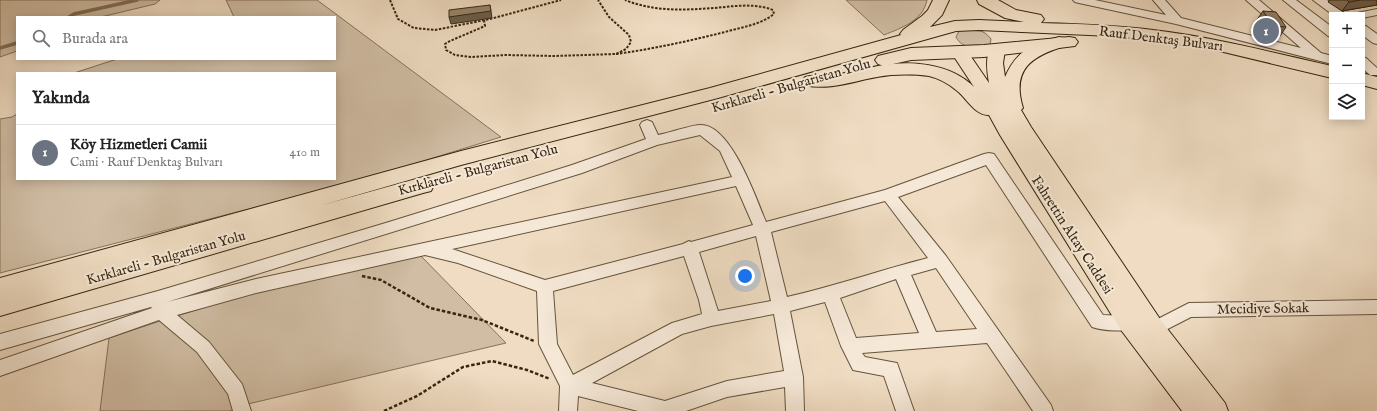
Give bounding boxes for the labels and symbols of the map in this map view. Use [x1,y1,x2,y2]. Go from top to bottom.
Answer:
pin: 1 [1253,16,1279,46]
street label: Rauf Denktaş Bulvarı [1098,22,1224,56]
street label: Kırklareli - Bulgaristan Yolu [709,55,873,117]
street label: Kırklareli - Bulgaristan Yolu [396,140,560,200]
street label: Fahrettin Altay Caddesi [1027,172,1117,298]
street label: Kırklareli - Bulgaristan Yolu [84,227,248,289]
your location [735,266,755,286]
street label: Mecidiye Sokak [1217,299,1310,319]

